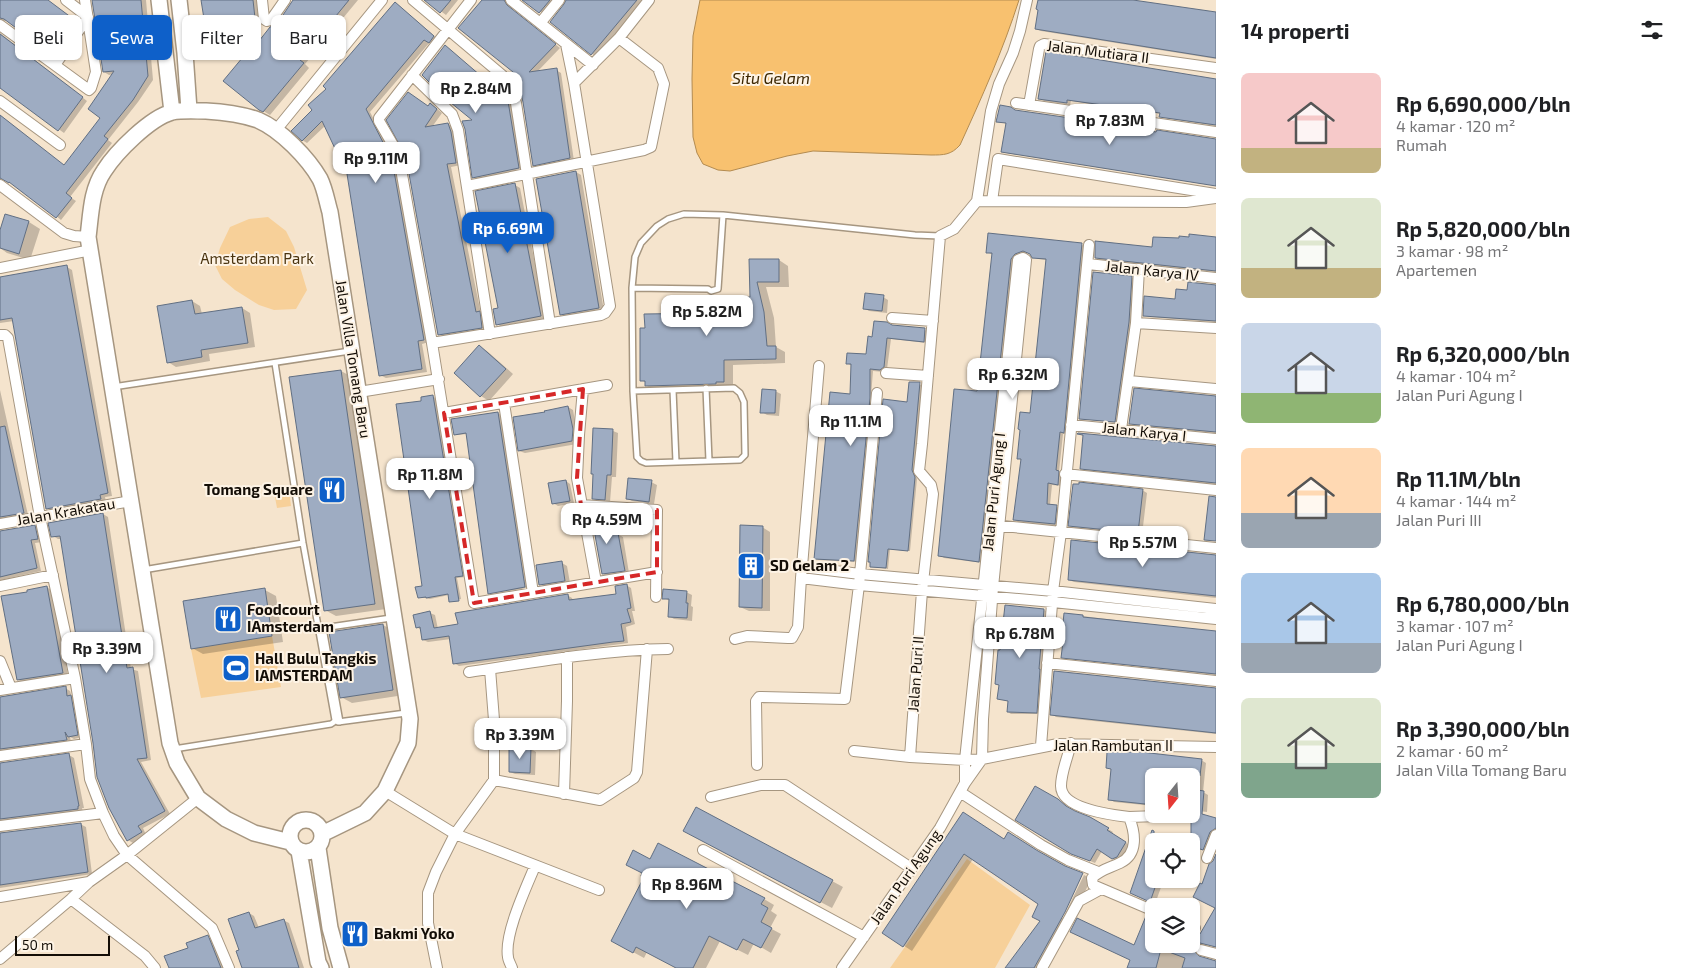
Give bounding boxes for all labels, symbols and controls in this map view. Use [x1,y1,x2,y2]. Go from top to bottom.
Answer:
chip: Beli [15,15,82,60]
chip: Sewa [92,15,172,60]
chip: Filter [182,15,261,60]
chip: Baru [271,15,346,60]
icon: filters [1638,16,1666,44]
text: 14 properti [1241,18,1350,43]
street label: Jalan Mutiara II [1046,36,1150,66]
water label: Situ Gelam [732,68,810,87]
pin: Rp 2.84M [424,72,528,114]
text: Rp 2.84M [440,78,512,97]
text: Rp 6,690,000/bln [1396,91,1571,116]
icon: home [1281,93,1341,153]
pin: Rp 7.83M [1058,104,1162,146]
text: Rp 7.83M [1076,110,1144,129]
text: 4 kamar · 120 m² [1396,116,1515,135]
text: Rumah [1396,135,1447,154]
pin: Rp 9.11M [324,142,428,184]
text: Rp 9.11M [344,148,408,167]
pin: Rp 6.69M [456,212,560,254]
text: Rp 5,820,000/bln [1396,216,1570,241]
text: Rp 6.69M [473,218,543,237]
icon: home [1281,218,1341,278]
text: 3 kamar · 98 m² [1396,241,1508,260]
park label: Amsterdam Park [200,249,314,267]
street label: Jalan Karya IV [1105,256,1200,284]
text: Apartemen [1396,260,1477,279]
street label: Jalan Villa Tomang Baru [333,278,375,439]
pin: Rp 5.82M [655,294,759,337]
text: Rp 5.82M [672,301,742,320]
text: Rp 6,320,000/bln [1396,341,1570,366]
icon: home [1281,343,1341,403]
pin: Rp 6.32M [961,358,1065,400]
text: Rp 6.32M [978,364,1048,383]
text: 4 kamar · 104 m² [1396,366,1516,385]
text: Jalan Puri Agung I [1396,385,1523,404]
pin: Rp 11.1M [799,404,903,447]
text: Rp 11.1M [820,411,882,430]
street label: Jalan Karya I [1101,418,1187,444]
street label: Jalan Puri Agung I [978,432,1008,552]
pin: Rp 11.8M [378,458,482,500]
text: Rp 11.8M [397,464,463,483]
text: Rp 11.1M/bln [1396,466,1521,491]
icon: home [1281,468,1341,528]
restaurant icon: Tomang Square [317,475,347,505]
place label: Tomang Square [204,480,313,498]
text: 4 kamar · 144 m² [1396,491,1516,510]
street label: Jalan Krakatau [15,494,116,529]
pin: Rp 4.59M [555,502,659,545]
text: Rp 4.59M [572,509,642,528]
text: Jalan Puri III [1396,510,1482,529]
pin: Rp 5.57M [1091,526,1195,568]
text: Rp 5.57M [1109,532,1177,551]
building icon: SD Gelam 2 [736,551,766,581]
place label: SD Gelam 2 [770,556,849,574]
text: Rp 6,780,000/bln [1396,591,1569,616]
icon: home [1281,593,1341,653]
place label: Foodcourt IAmsterdam [247,600,334,635]
restaurant icon: Foodcourt IAmsterdam [213,604,243,634]
pin: Rp 6.78M [968,616,1072,659]
text: 3 kamar · 107 m² [1396,616,1514,635]
text: Rp 6.78M [985,623,1055,642]
pin: Rp 3.39M [55,632,159,674]
street label: Jalan Puri II [903,635,927,713]
text: Jalan Puri Agung I [1396,635,1523,654]
text: Rp 3.39M [72,638,142,657]
place label: Hall Bulu Tangkis IAMSTERDAM [255,649,376,684]
sports icon: Hall Bulu Tangkis IAMSTERDAM [221,653,251,683]
text: Rp 3,390,000/bln [1396,716,1570,741]
pin: Rp 3.39M [468,718,572,760]
icon: home [1281,718,1341,778]
text: Rp 3.39M [485,724,555,743]
street label: Jalan Rambutan II [1053,736,1173,754]
text: 2 kamar · 60 m² [1396,741,1508,760]
text: Jalan Villa Tomang Baru [1396,760,1567,779]
north arrow [1145,768,1200,822]
map controls [1145,768,1200,953]
street label: Jalan Puri Agung [866,825,945,927]
button: locate [1145,833,1200,888]
pin: Rp 8.96M [635,868,739,910]
text: Rp 8.96M [652,874,722,893]
button: layers [1145,898,1200,953]
restaurant icon: Bakmi Yoko [340,919,370,949]
place label: Bakmi Yoko [374,924,455,942]
scale bar [15,933,110,956]
text: 50 m [22,936,53,953]

